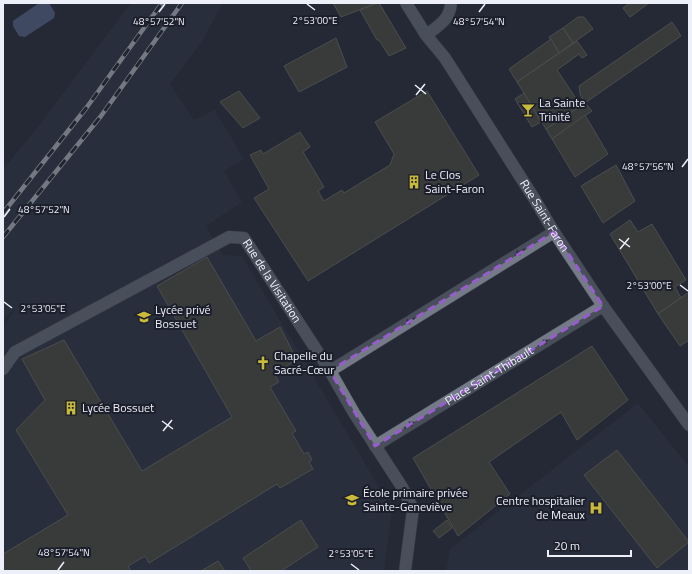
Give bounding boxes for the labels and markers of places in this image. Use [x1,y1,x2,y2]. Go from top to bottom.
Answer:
place label: La Sainte Trinité [539,93,585,126]
bar icon: La Sainte Trinité [520,102,536,118]
place label: Le Clos Saint-Faron [425,165,485,198]
building icon: Le Clos Saint-Faron [406,174,422,190]
place label: Lycée privé Bossuet [155,300,211,333]
school or university icon: Lycée privé Bossuet [136,309,152,325]
place label: Chapelle du Sacré-Cœur [274,346,334,379]
church icon: Chapelle du Sacré-Cœur [255,355,271,371]
place label: Lycée Bossuet [82,398,155,417]
building icon: Lycée Bossuet [63,400,79,416]
place label: École primaire privée Sainte-Geneviève [363,483,468,516]
place label: Centre hospitalier de Meaux [496,491,586,524]
school or university icon: École primaire privée Sainte-Geneviève [344,492,360,508]
hospital icon: Centre hospitalier de Meaux [588,500,604,516]

